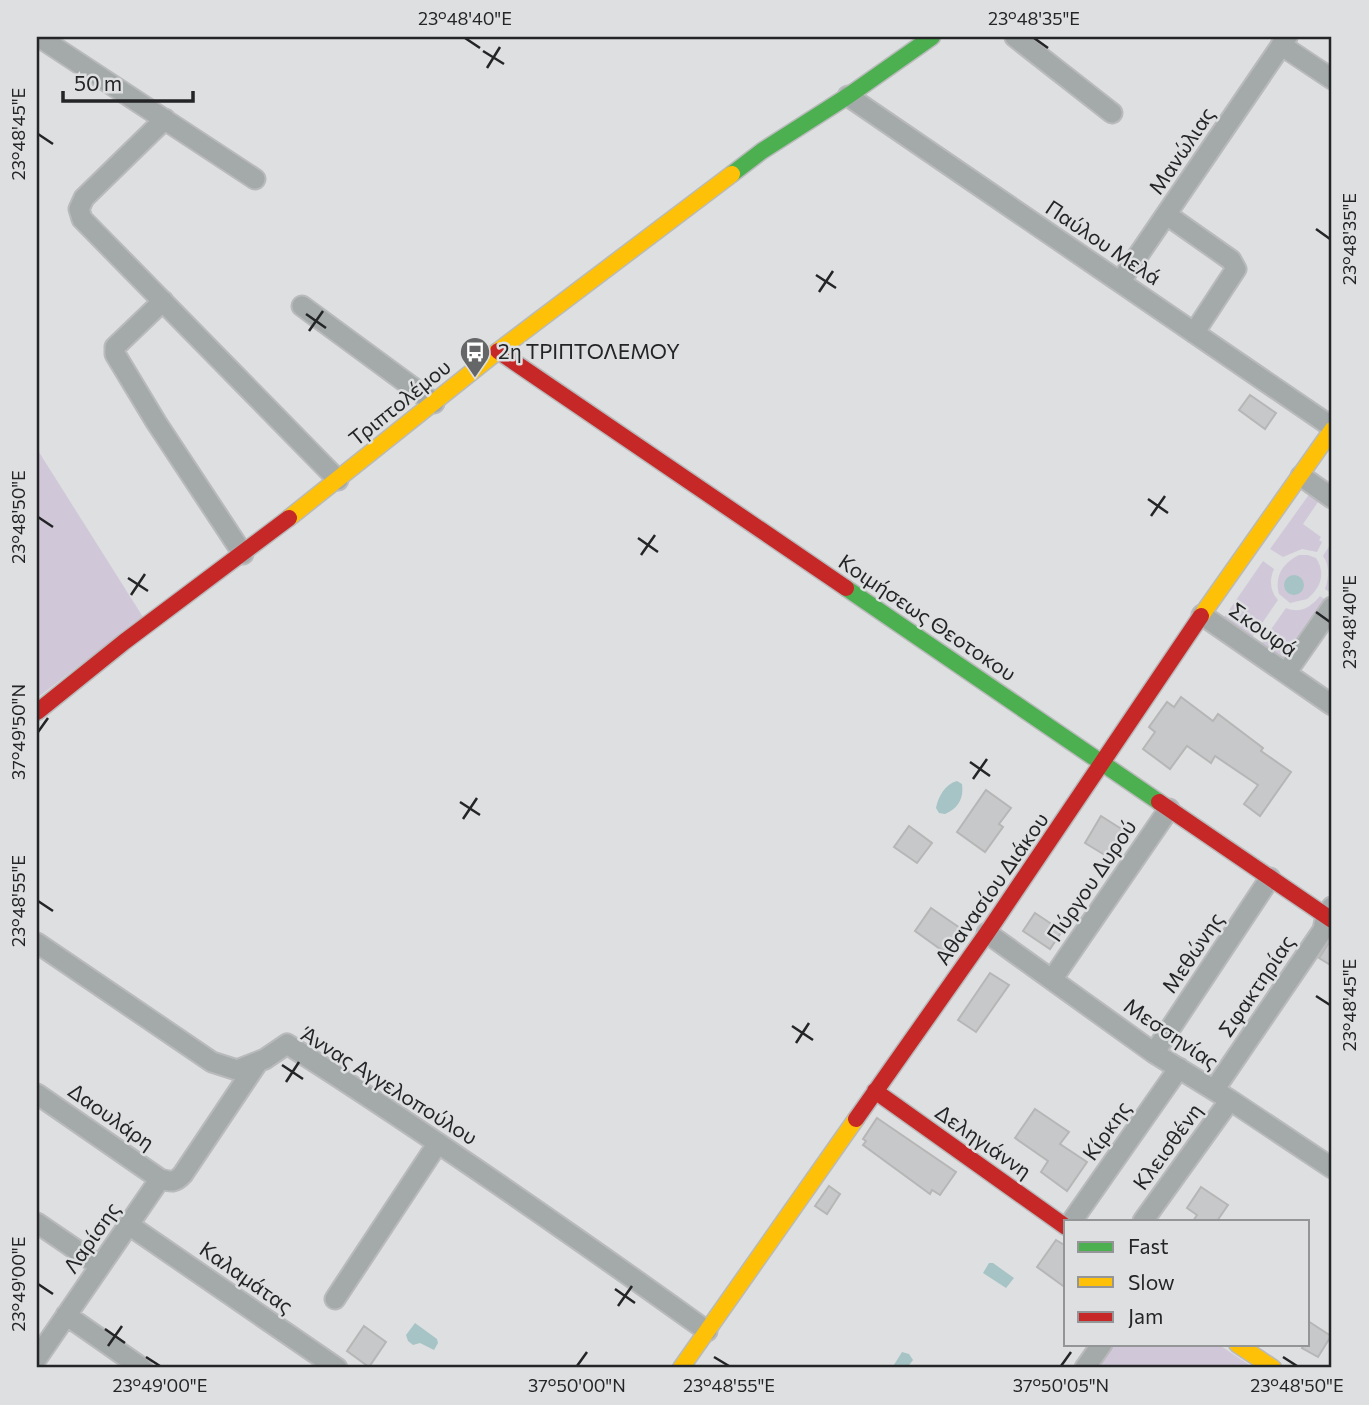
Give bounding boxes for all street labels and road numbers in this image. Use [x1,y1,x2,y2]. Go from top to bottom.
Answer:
street label: Μανώλιας [1143,102,1219,198]
street label: Παύλου Μελά [1042,194,1166,289]
street label: Τριπτολέμου [343,353,455,450]
street label: Κοιμήσεως Θεοτοκου [834,548,1021,685]
street label: Σκουφά [1225,596,1303,661]
street label: Αθανασίου Διάκου [929,807,1053,969]
street label: Πύργου Δυρού [1041,815,1141,946]
street label: Μεθώνης [1156,907,1228,997]
street label: Σφακτηρίας [1213,930,1299,1041]
street label: Μεσσηνίας [1120,992,1224,1074]
street label: Άννας Αγγελοπούλου [296,1020,482,1149]
street label: Δαουλάρη [64,1077,160,1154]
street label: Κίρκης [1076,1096,1135,1165]
street label: Κλεισθένη [1127,1098,1206,1194]
street label: Δεληγιάννη [931,1099,1037,1183]
street label: Λαρίσης [57,1197,124,1278]
street label: Καλαμάτας [195,1236,298,1318]

